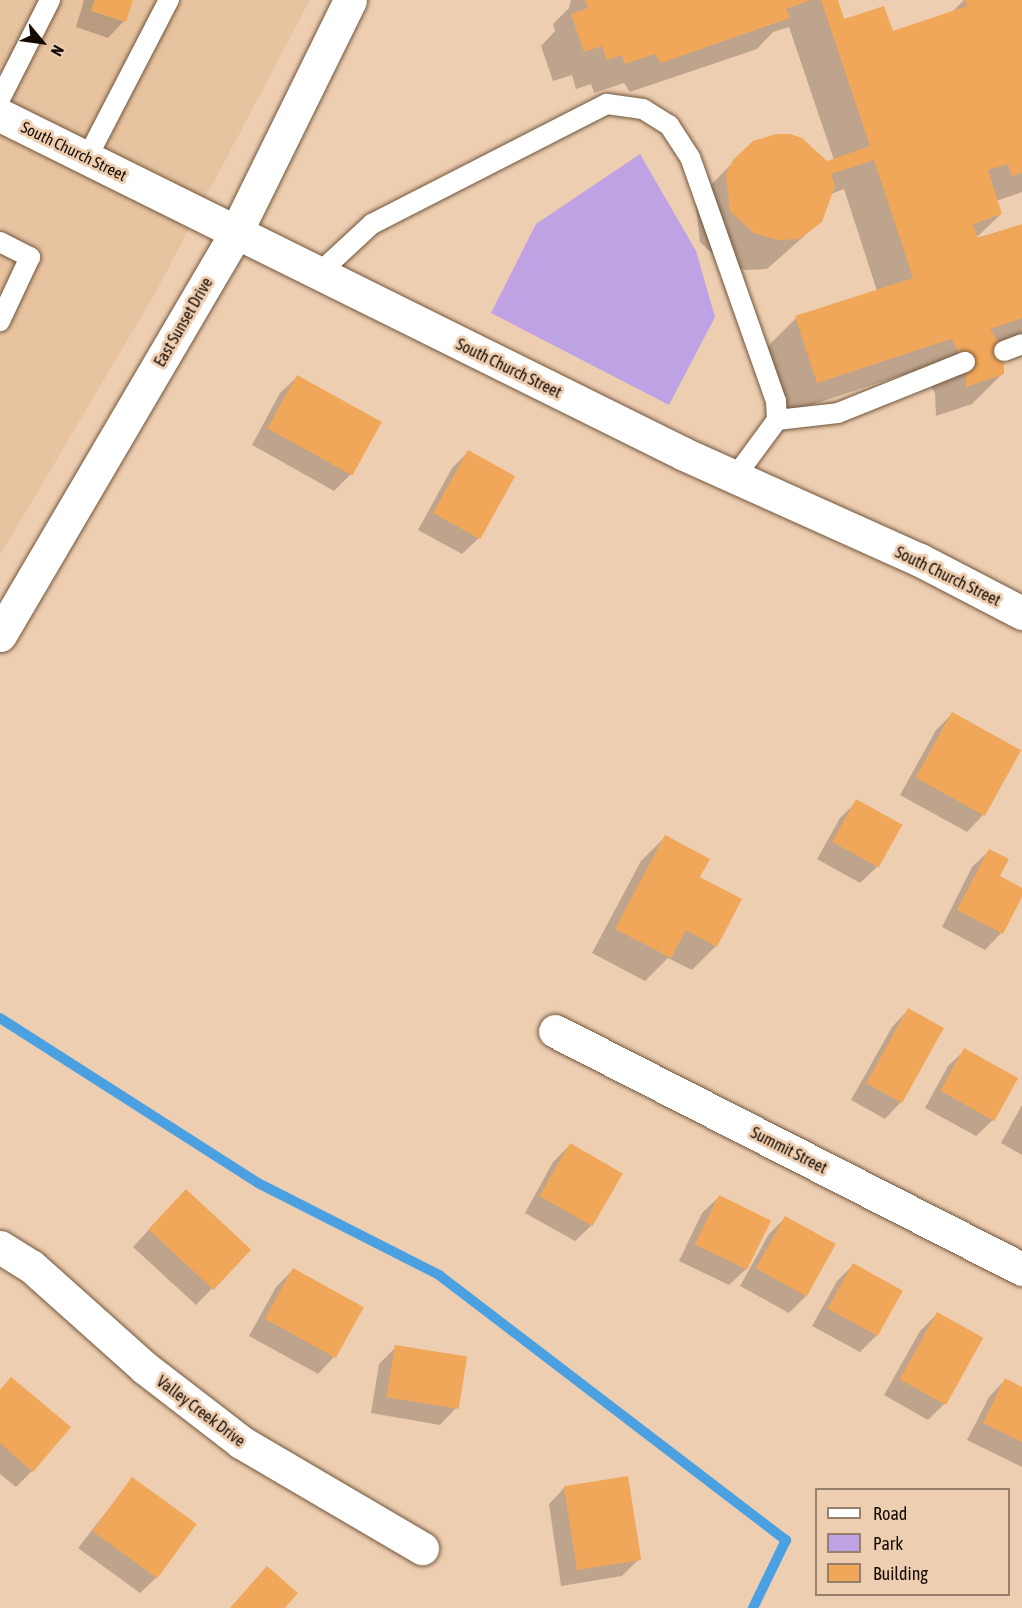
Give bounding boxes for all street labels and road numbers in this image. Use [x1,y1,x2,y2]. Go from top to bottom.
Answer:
street label: South Church Street [18,117,130,185]
street label: East Sunset Drive [150,274,216,370]
street label: South Church Street [453,334,565,402]
street label: South Church Street [892,542,1004,610]
street label: Summit Street [748,1123,830,1177]
street label: Valley Creek Drive [153,1372,249,1450]

